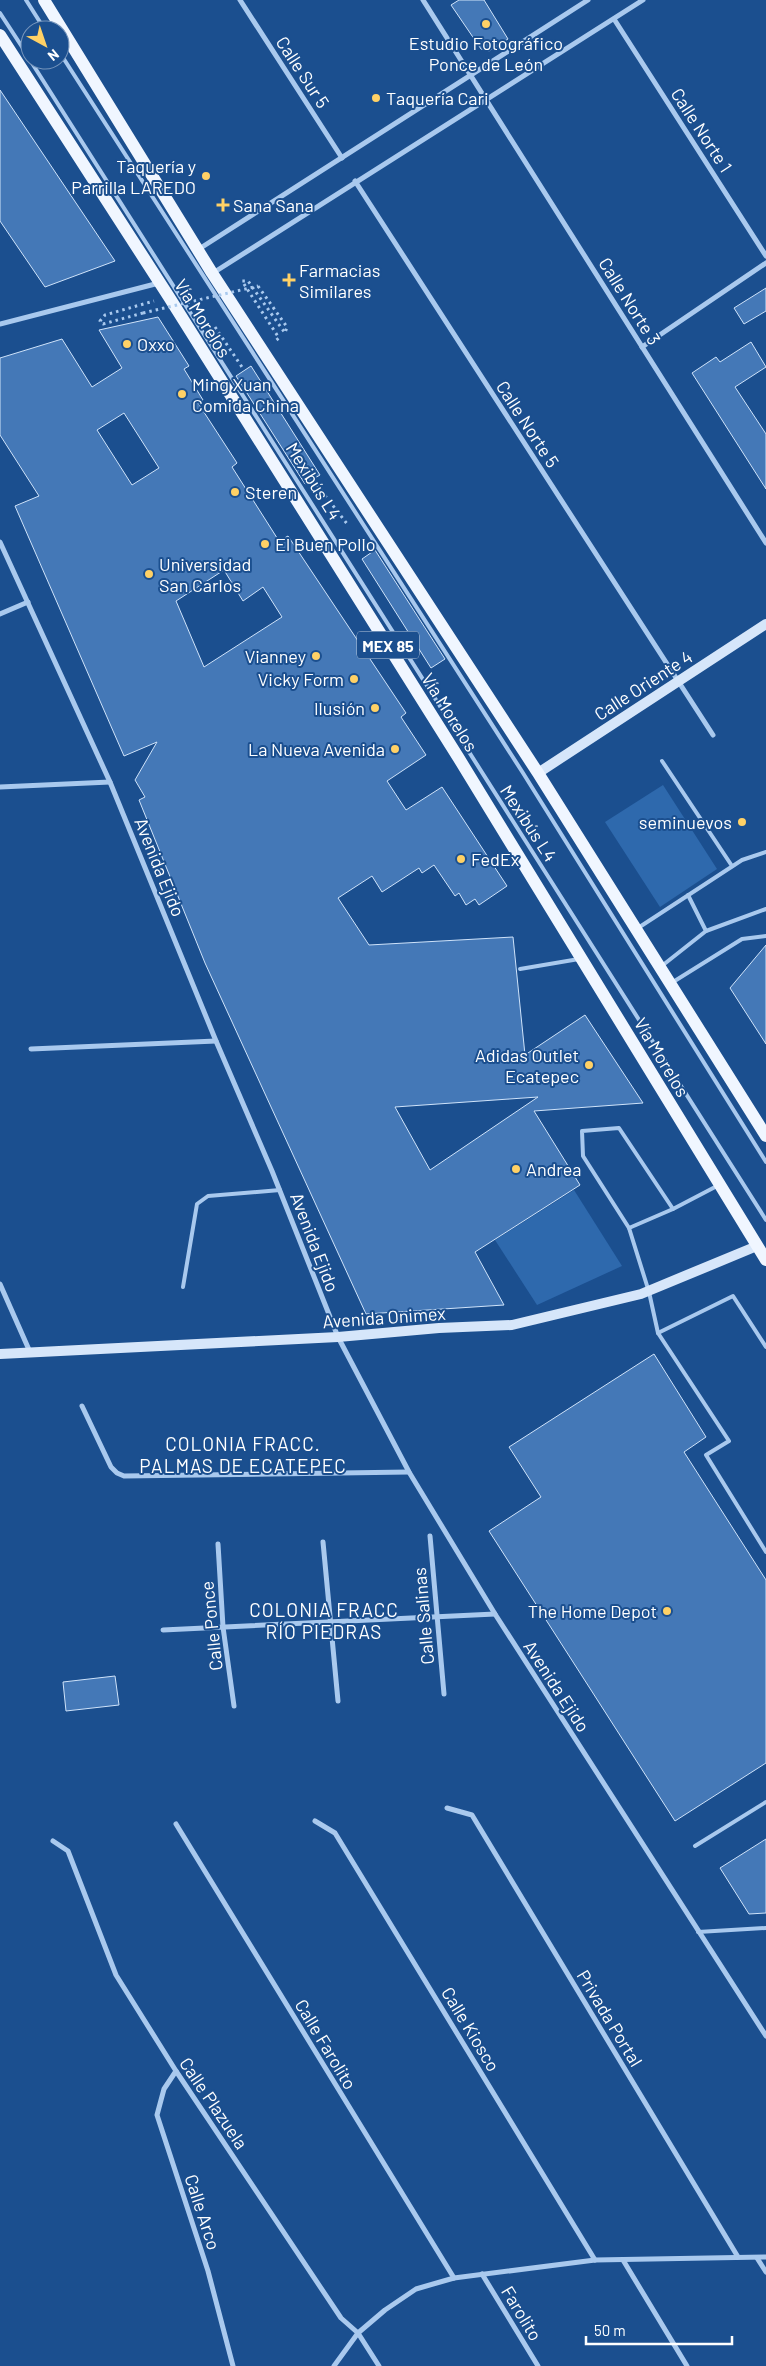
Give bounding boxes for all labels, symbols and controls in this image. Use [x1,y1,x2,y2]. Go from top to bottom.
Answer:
marker: Estudio Fotográfico Ponce de León [480,18,492,30]
north arrow [20,20,70,70]
street label: Calle Sur 5 [272,32,334,112]
place label: Estudio Fotográfico Ponce de León [409,32,563,75]
text: N [45,46,63,65]
street label: Calle Norte 1 [667,84,737,176]
place label: Taquería Cari [386,87,489,109]
marker: Taquería Cari [370,92,382,104]
place label: Taquería y Parrilla LAREDO [71,155,196,198]
marker: Taquería y Parrilla LAREDO [200,170,212,182]
place label: Sana Sana [233,194,314,216]
marker: Sana Sana [217,199,229,211]
street label: Calle Norte 3 [594,253,666,349]
place label: Farmacias Similares [299,259,380,302]
marker: Farmacias Similares [283,274,295,286]
street label: Vía Morelos [170,275,236,361]
place label: Oxxo [137,333,175,355]
marker: Oxxo [121,338,133,350]
place label: Ming Xuan Comida China [192,373,299,416]
street label: Calle Norte 5 [492,377,564,471]
marker: Ming Xuan Comida China [176,388,188,400]
street label: Mexibús L4 [282,438,346,524]
place label: Steren [245,481,297,503]
marker: Steren [229,486,241,498]
place label: El Buen Pollo [275,533,375,555]
marker: El Buen Pollo [259,538,271,550]
place label: Universidad San Carlos [159,553,251,596]
marker: Universidad San Carlos [143,568,155,580]
road number: MEX 85 [357,632,419,658]
place label: Vianney [245,645,306,667]
street label: Calle Oriente 4 [590,645,696,725]
marker: Vianney [310,650,322,662]
place label: Vicky Form [258,668,344,690]
street label: Vía Morelos [417,669,483,755]
marker: Vicky Form [348,673,360,685]
place label: Ilusión [314,697,365,719]
marker: Ilusión [369,702,381,714]
place label: La Nueva Avenida [248,738,385,760]
marker: La Nueva Avenida [389,743,401,755]
street label: Mexibús L4 [496,780,562,866]
place label: seminuevos [639,811,732,833]
street label: Avenida Ejido [130,814,190,920]
marker: seminuevos [736,816,748,828]
place label: FedEx [471,848,520,870]
marker: FedEx [455,853,467,865]
street label: Vía Morelos [630,1013,694,1101]
place label: Adidas Outlet Ecatepec [475,1044,579,1087]
marker: Adidas Outlet Ecatepec [583,1059,595,1071]
place label: Andrea [526,1158,582,1180]
marker: Andrea [510,1163,522,1175]
street label: Avenida Ejido [286,1189,344,1295]
street label: Avenida Onimex [322,1302,447,1332]
district label: COLONIA FRACC. PALMAS DE ECATEPEC [139,1432,347,1477]
street label: Calle Salinas [408,1567,438,1665]
street label: Calle Ponce [195,1580,227,1672]
district label: COLONIA FRACC RÍO PIEDRAS [249,1598,399,1643]
place label: The Home Depot [528,1600,657,1622]
marker: The Home Depot [661,1605,673,1617]
street label: Avenida Ejido [519,1636,595,1736]
street label: Privada Portal [573,1966,647,2070]
street label: Calle Kiosco [437,1983,505,2075]
street label: Calle Farolito [290,1995,362,2093]
street label: Calle Plazuela [175,2053,253,2153]
street label: Calle Arco [180,2172,226,2252]
street label: Farolito [497,2282,547,2344]
scale bar [586,2314,732,2346]
text: 50 m [594,2321,626,2339]

